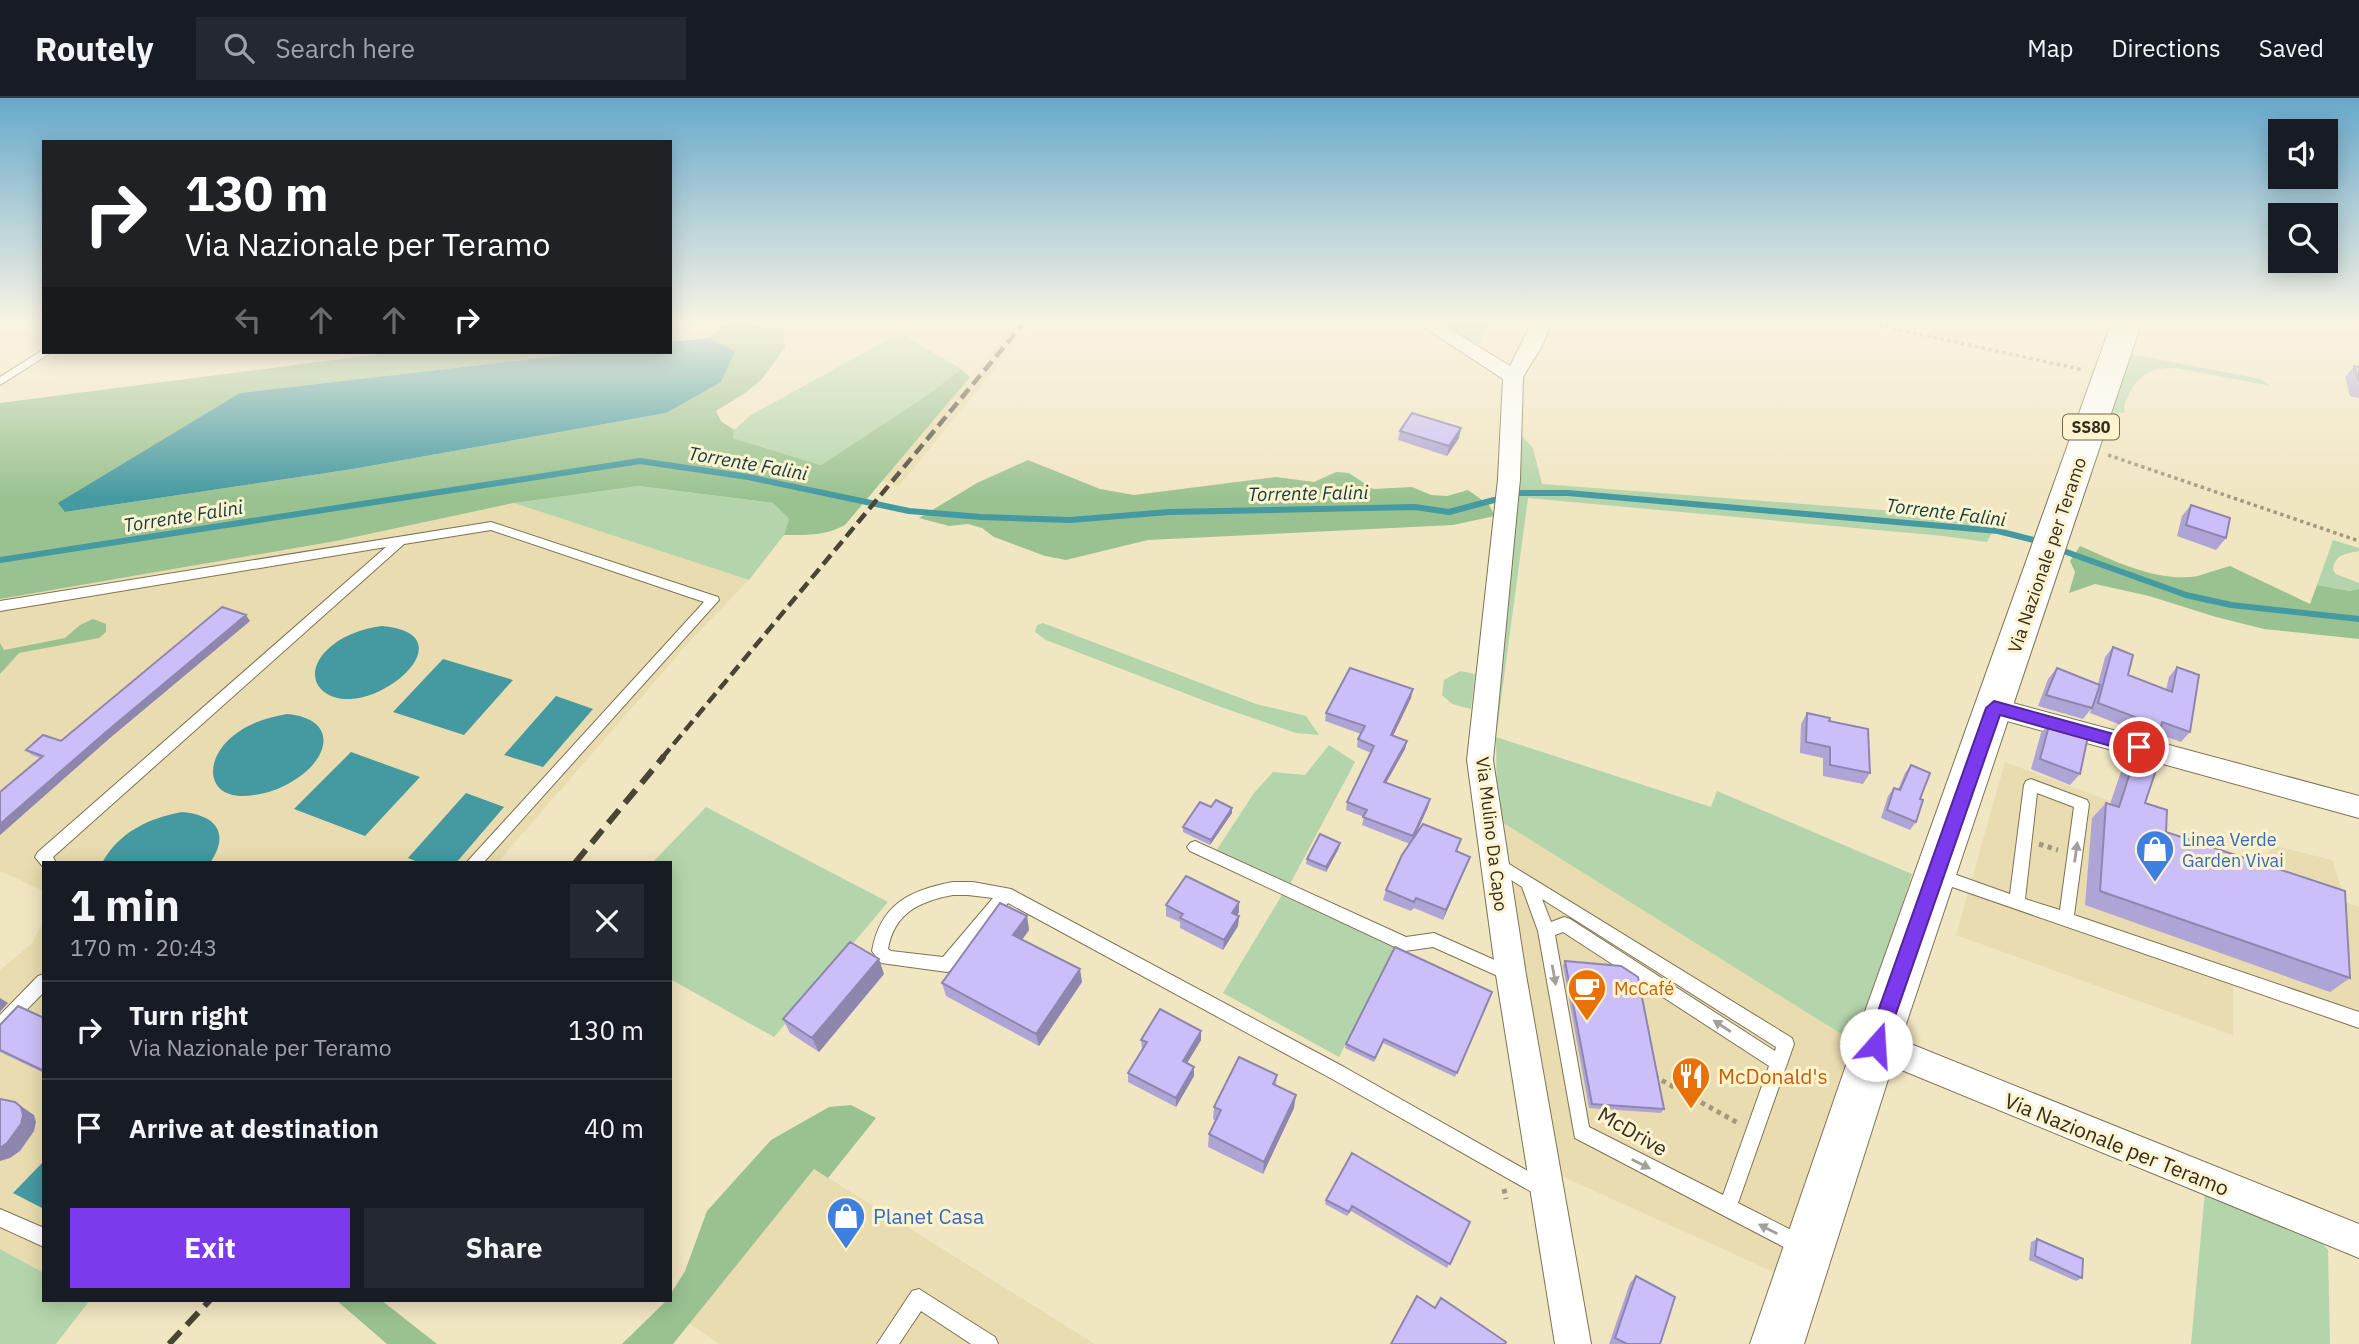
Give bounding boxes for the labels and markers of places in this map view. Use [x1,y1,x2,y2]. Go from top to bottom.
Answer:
pin [2109,717,2169,777]
shop icon: Linea Verde Garden Vivai [2134,828,2176,883]
place label: Linea Verde Garden Vivai [2182,828,2284,872]
cafe icon: McCafé [1566,967,1608,1022]
place label: McCafé [1614,977,1674,1000]
restaurant icon: McDonald's [1670,1055,1712,1110]
place label: McDonald's [1718,1062,1828,1090]
shop icon: Planet Casa [825,1195,867,1250]
place label: Planet Casa [873,1202,984,1230]

